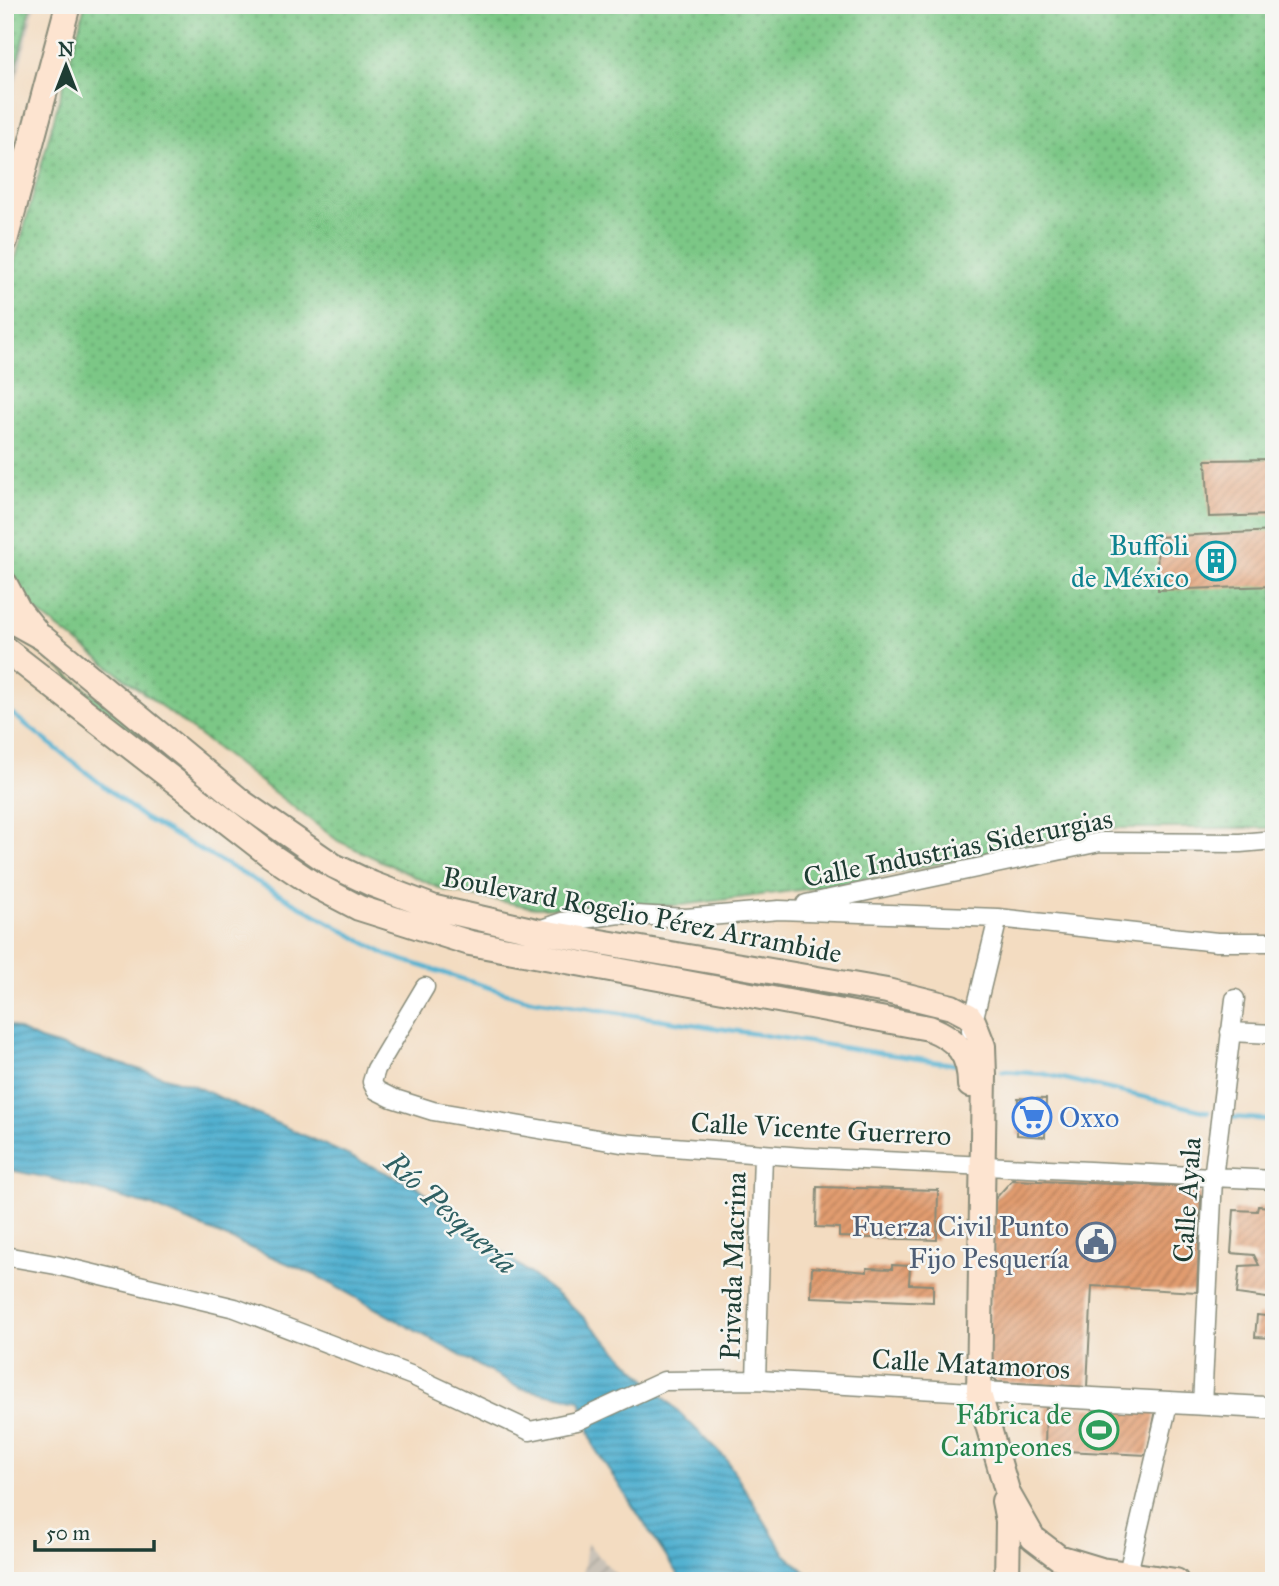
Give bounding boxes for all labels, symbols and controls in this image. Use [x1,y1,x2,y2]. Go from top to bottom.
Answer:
north arrow [32,32,102,102]
text: N [58,38,74,61]
place label: Buffoli de México [1071,528,1189,595]
building icon: Buffoli de México [1195,540,1237,582]
street label: Calle Industrias Siderurgias [800,801,1116,895]
street label: Boulevard Rogelio Pérez Arrambide [439,859,845,971]
supermarket icon: Oxxo [1011,1096,1053,1138]
place label: Oxxo [1059,1100,1119,1135]
street label: Calle Vicente Guerrero [690,1105,952,1153]
street label: Calle Ayala [1165,1136,1209,1264]
water label: Río Pesquería [377,1143,525,1282]
street label: Privada Macrina [712,1171,754,1361]
place label: Fuerza Civil Punto Fijo Pesquería [852,1209,1069,1276]
public building icon: Fuerza Civil Punto Fijo Pesquería [1075,1221,1117,1263]
street label: Calle Matamoros [871,1341,1071,1387]
place label: Fábrica de Campeones [941,1397,1072,1464]
sports icon: Fábrica de Campeones [1078,1409,1120,1451]
scale bar [35,1509,154,1553]
text: 50 m [46,1520,91,1546]

